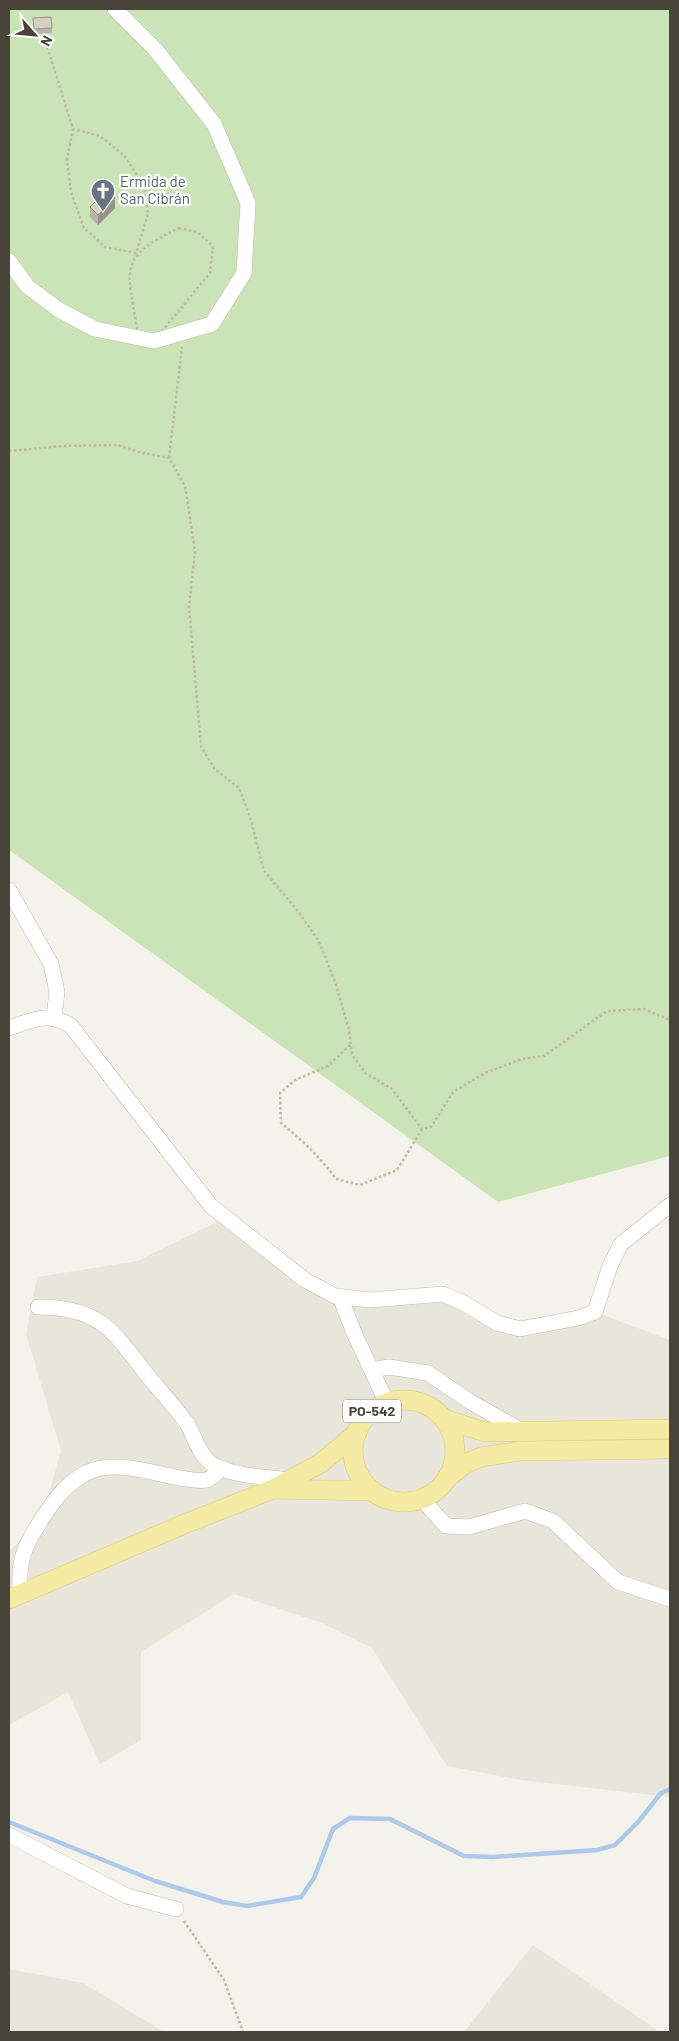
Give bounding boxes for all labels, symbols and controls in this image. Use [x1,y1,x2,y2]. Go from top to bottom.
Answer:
north arrow [10,10,60,60]
text: N [37,33,57,49]
place label: Ermida de San Cibrán [120,172,190,207]
church icon: Ermida de San Cibrán [90,178,116,212]
road number: PO-542 [343,1400,401,1422]

